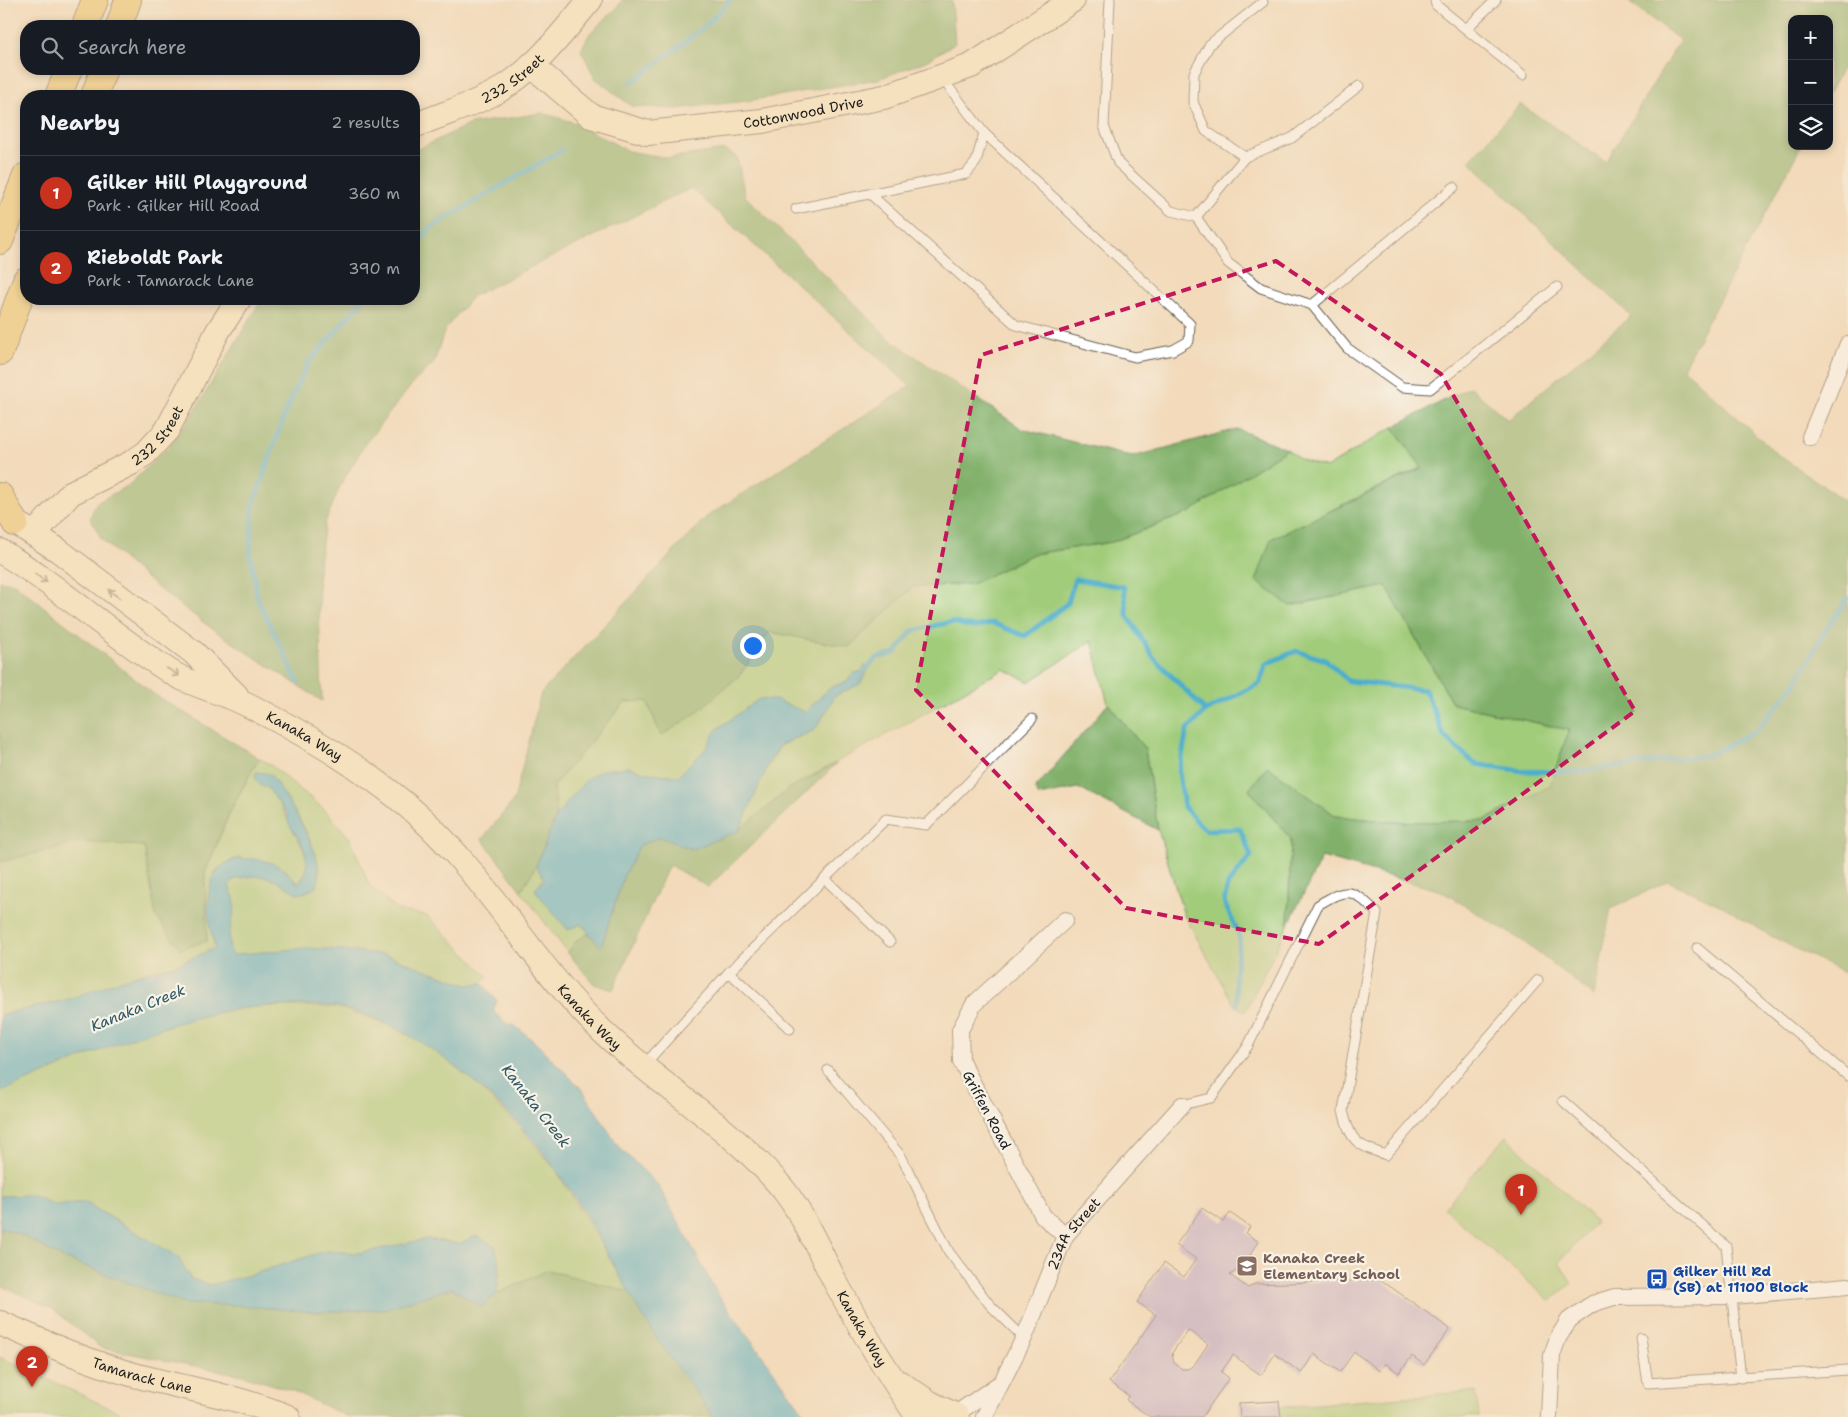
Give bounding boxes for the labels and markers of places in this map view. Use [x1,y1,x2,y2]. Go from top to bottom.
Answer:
pin: 1 [1505,1174,1537,1215]
place label: Kanaka Creek Elementary School [1263,1249,1400,1283]
school or university icon: Kanaka Creek Elementary School [1235,1254,1259,1278]
place label: Gilker Hill Rd (SB) at 11100 Block [1673,1262,1809,1296]
bus stop icon: Gilker Hill Rd (SB) at 11100 Block [1645,1267,1669,1291]
pin: 2 [16,1346,48,1387]

